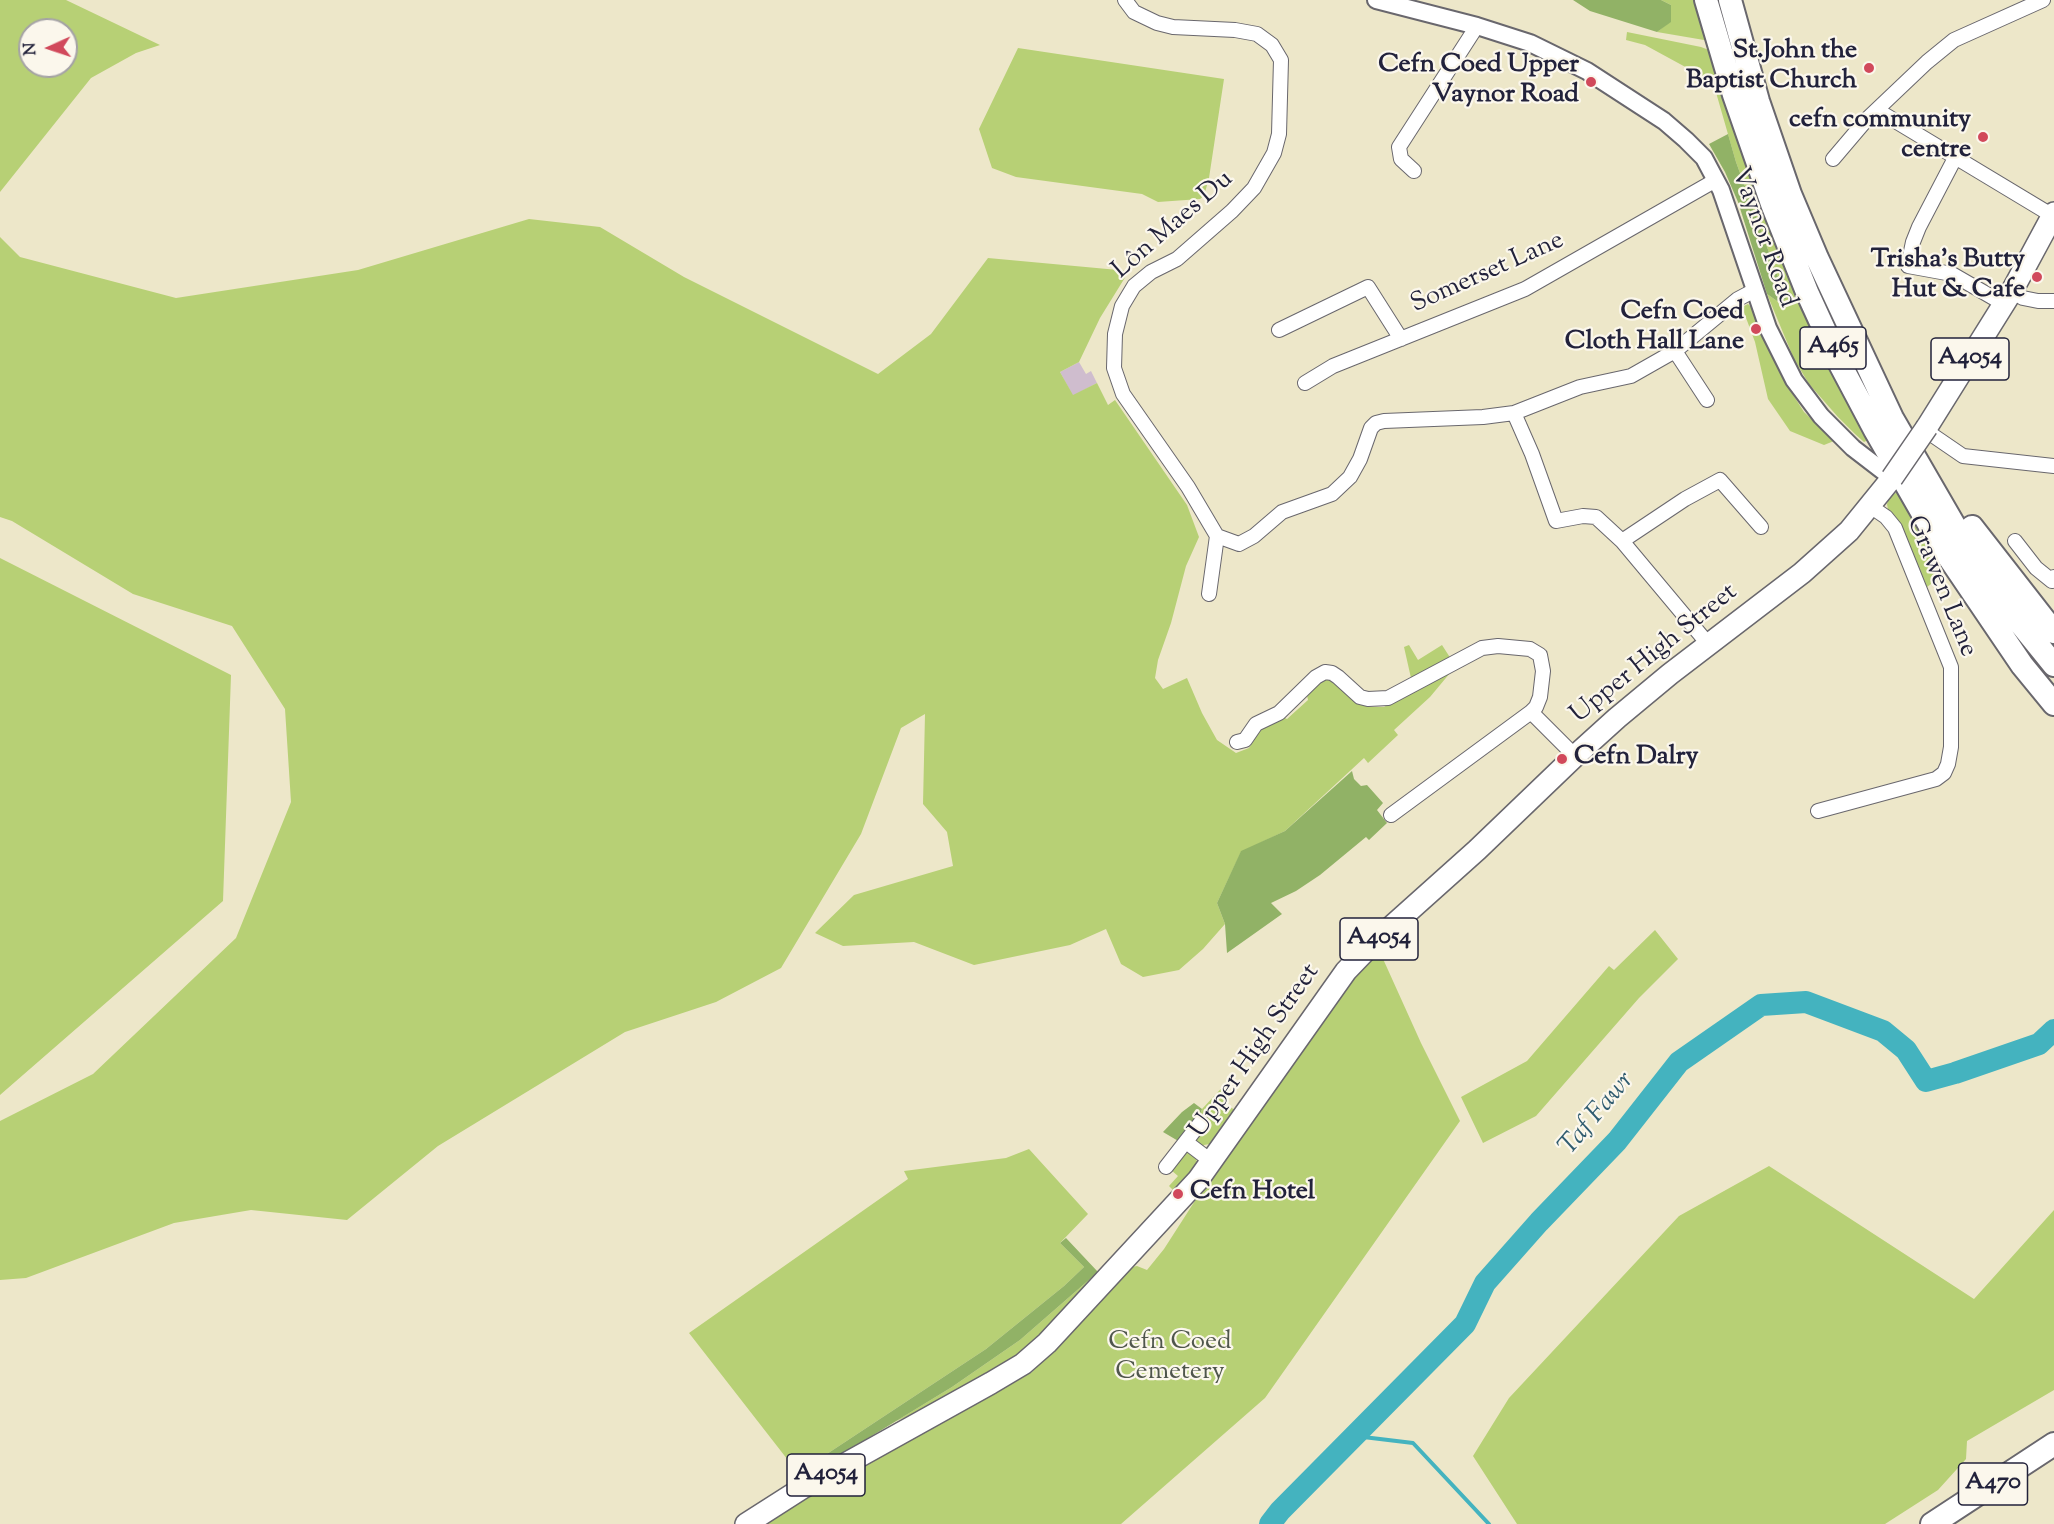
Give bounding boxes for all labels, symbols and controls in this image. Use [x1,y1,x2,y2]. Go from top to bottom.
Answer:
north arrow [18,18,78,78]
place label: St.John the Baptist Church [1686,37,1857,98]
text: N [20,42,43,56]
place label: Cefn Coed Upper Vaynor Road [1378,51,1579,112]
marker: St.John the Baptist Church [1862,61,1876,75]
marker: Cefn Coed Upper Vaynor Road [1584,75,1598,89]
place label: cefn community centre [1789,106,1971,168]
marker: cefn community centre [1976,130,1990,144]
street label: Vaynor Road [1722,164,1802,312]
street label: Lôn Maes Du [1107,165,1241,287]
street label: Somerset Lane [1407,226,1569,322]
place label: Trisha's Butty Hut & Cafe [1871,246,2025,308]
marker: Trisha's Butty Hut & Cafe [2030,270,2044,284]
place label: Cefn Coed Cloth Hall Lane [1565,298,1744,360]
marker: Cefn Coed Cloth Hall Lane [1749,322,1763,336]
road number: A465 [1800,327,1866,369]
road number: A4054 [1931,338,2009,380]
street label: Grawen Lane [1898,512,1982,662]
street label: Upper High Street [1565,578,1745,732]
place label: Cefn Dalry [1574,743,1698,775]
marker: Cefn Dalry [1555,752,1569,766]
road number: A4054 [1340,918,1418,960]
street label: Upper High Street [1184,959,1328,1145]
water label: Taf Fawr [1554,1066,1642,1164]
place label: Cefn Hotel [1190,1178,1315,1210]
marker: Cefn Hotel [1171,1187,1185,1201]
park label: Cefn Coed Cemetery [1108,1328,1232,1390]
road number: A4054 [787,1454,865,1496]
road number: A470 [1958,1463,2028,1505]

